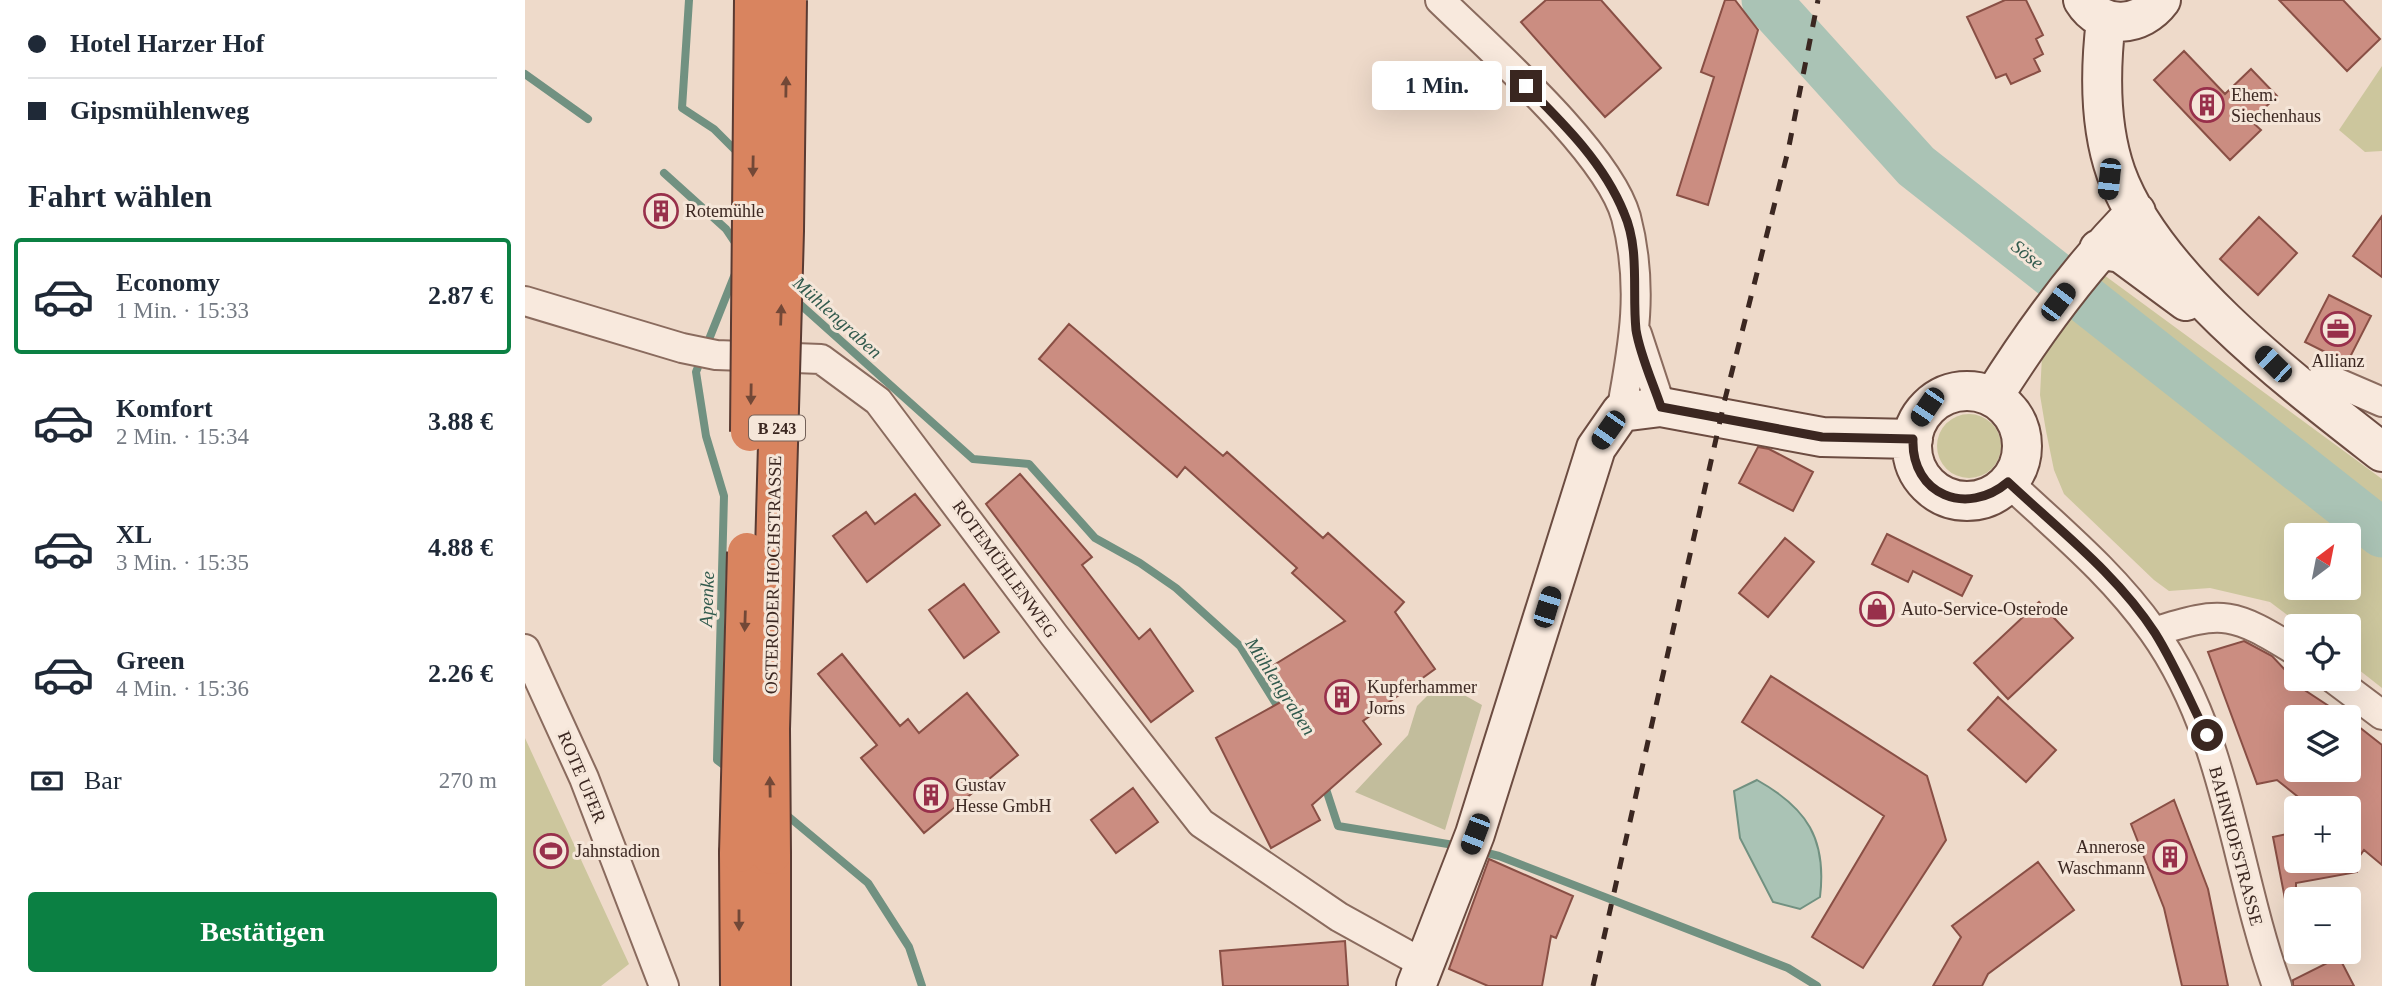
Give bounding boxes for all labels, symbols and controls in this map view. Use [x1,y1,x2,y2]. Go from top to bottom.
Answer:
text: Hotel Harzer Hof [70,29,264,58]
callout: 1 Min. [1372,62,1501,110]
route end [1510,70,1542,102]
text: 1 Min. [1405,73,1469,98]
one-way arrow [780,76,792,98]
place label: Ehem. Siechenhaus [2231,85,2321,126]
building icon: Ehem. Siechenhaus [2188,86,2226,124]
text: Gipsmühlenweg [70,96,249,125]
one-way arrow [747,155,759,177]
car [2097,157,2122,201]
text: Fahrt wählen [28,178,212,214]
building icon: Rotemühle [642,192,680,230]
place label: Rotemühle [685,201,764,221]
water label: Söse [2008,235,2048,273]
icon: car [32,265,95,328]
text: Economy [116,268,220,297]
water label: Mühlengraben [788,271,886,363]
car [2037,279,2080,325]
text: 2.87 € [428,281,493,310]
text: 1 Min. · 15:33 [116,298,249,323]
one-way arrow [775,304,786,326]
office icon: Allianz [2319,310,2357,348]
car [2251,342,2296,386]
place label: Allianz [2312,351,2364,371]
one-way arrow [745,383,757,405]
car [1907,384,1948,430]
icon: car [32,391,95,454]
text: Komfort [116,394,213,423]
text: 3.88 € [428,407,493,436]
car [1588,407,1629,453]
road number: B 243 [749,416,805,440]
text: 2 Min. · 15:34 [116,424,249,449]
street label: OSTERODER HOCHSTRASSE [761,456,785,694]
street label: ROTEMÜHLENWEG [948,496,1062,642]
icon: car [32,517,95,580]
text: XL [116,520,152,549]
north arrow [2284,523,2361,600]
map controls [2284,523,2361,964]
text: 4.88 € [428,533,493,562]
text: 3 Min. · 15:35 [116,550,249,575]
water label: Apenke [695,571,718,629]
car [1531,584,1564,630]
shop icon: Auto-Service-Osterode [1858,590,1896,628]
place label: Auto-Service-Osterode [1901,599,2068,619]
one-way arrow [739,610,751,632]
button: locate [2284,614,2361,691]
water label: Mühlengraben [1241,633,1320,739]
icon: car [32,643,95,706]
text: Green [116,646,185,675]
text: 2.26 € [428,659,493,688]
text: 4 Min. · 15:36 [116,676,249,701]
place label: Kupferhammer Jorns [1367,677,1477,718]
building icon: Kupferhammer Jorns [1323,678,1361,716]
button: layers [2284,705,2361,782]
route start [2191,719,2223,751]
street label: ROTE UFER [554,728,610,826]
icon: cash [28,762,66,800]
street label: BAHNHOFSTRASSE [2205,764,2267,928]
text: Bar [84,766,122,795]
text: 270 m [439,768,497,793]
place label: Gustav Hesse GmbH [955,775,1052,816]
one-way arrow [764,776,776,798]
building icon: Gustav Hesse GmbH [912,776,950,814]
button: + [2284,796,2361,873]
car [1458,811,1493,857]
sports icon: Jahnstadion [532,832,570,870]
place label: Annerose Waschmann [2057,837,2145,878]
building icon: Annerose Waschmann [2151,838,2189,876]
place label: Jahnstadion [575,841,660,861]
button: − [2284,887,2361,964]
button: Bestätigen [28,892,497,972]
one-way arrow [733,909,745,931]

